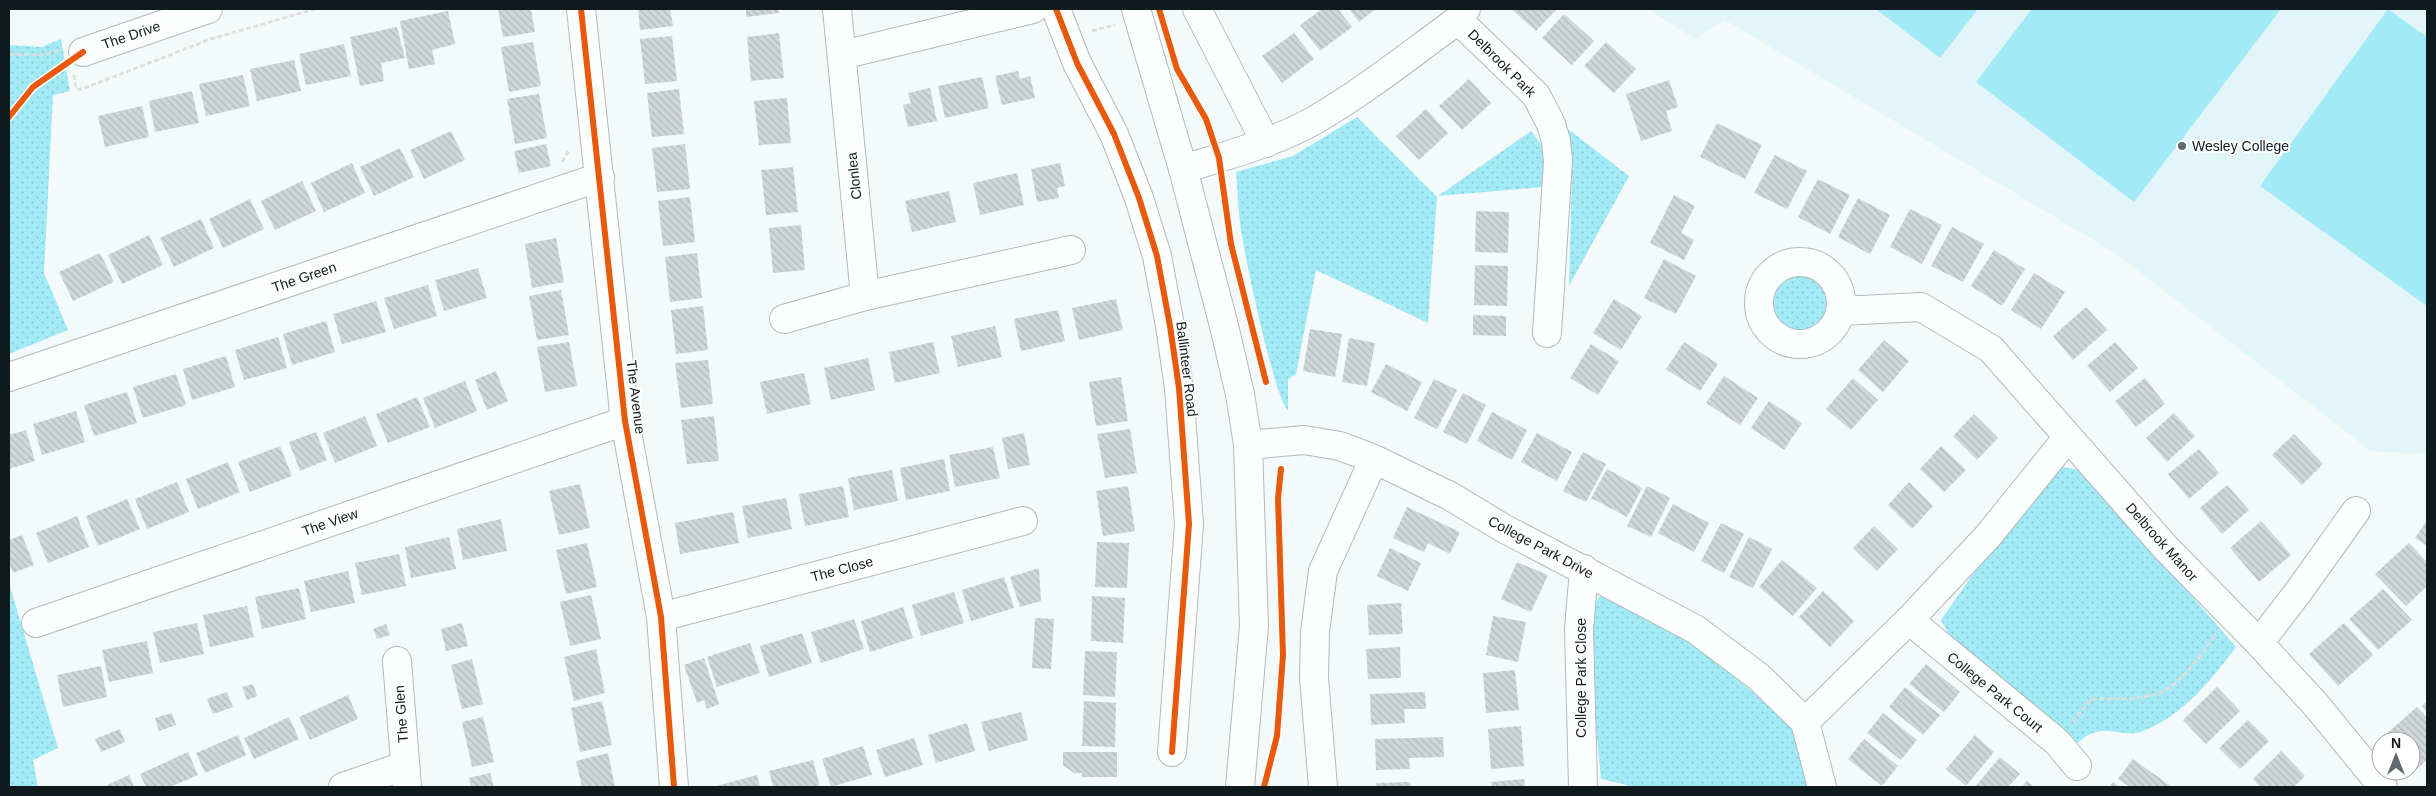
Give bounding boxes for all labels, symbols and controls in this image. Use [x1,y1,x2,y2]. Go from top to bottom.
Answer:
street label: The Drive [100,17,162,52]
street label: Delbrook Park [1465,26,1540,101]
place label: Wesley College [2192,138,2289,154]
marker: Wesley College [2176,140,2188,152]
street label: Clonlea [844,151,864,200]
street label: The Green [270,259,338,295]
street label: Ballinteer Road [1173,321,1201,417]
street label: The Avenue [624,359,649,435]
street label: Delbrook Manor [2123,500,2201,585]
street label: The View [300,505,361,539]
street label: College Park Drive [1486,513,1596,582]
street label: The Close [809,553,875,585]
street label: College Park Close [1573,618,1589,738]
street label: College Park Court [1944,649,2046,736]
street label: The Glen [391,685,411,743]
north arrow [2371,731,2421,781]
text: N [2391,735,2401,751]

